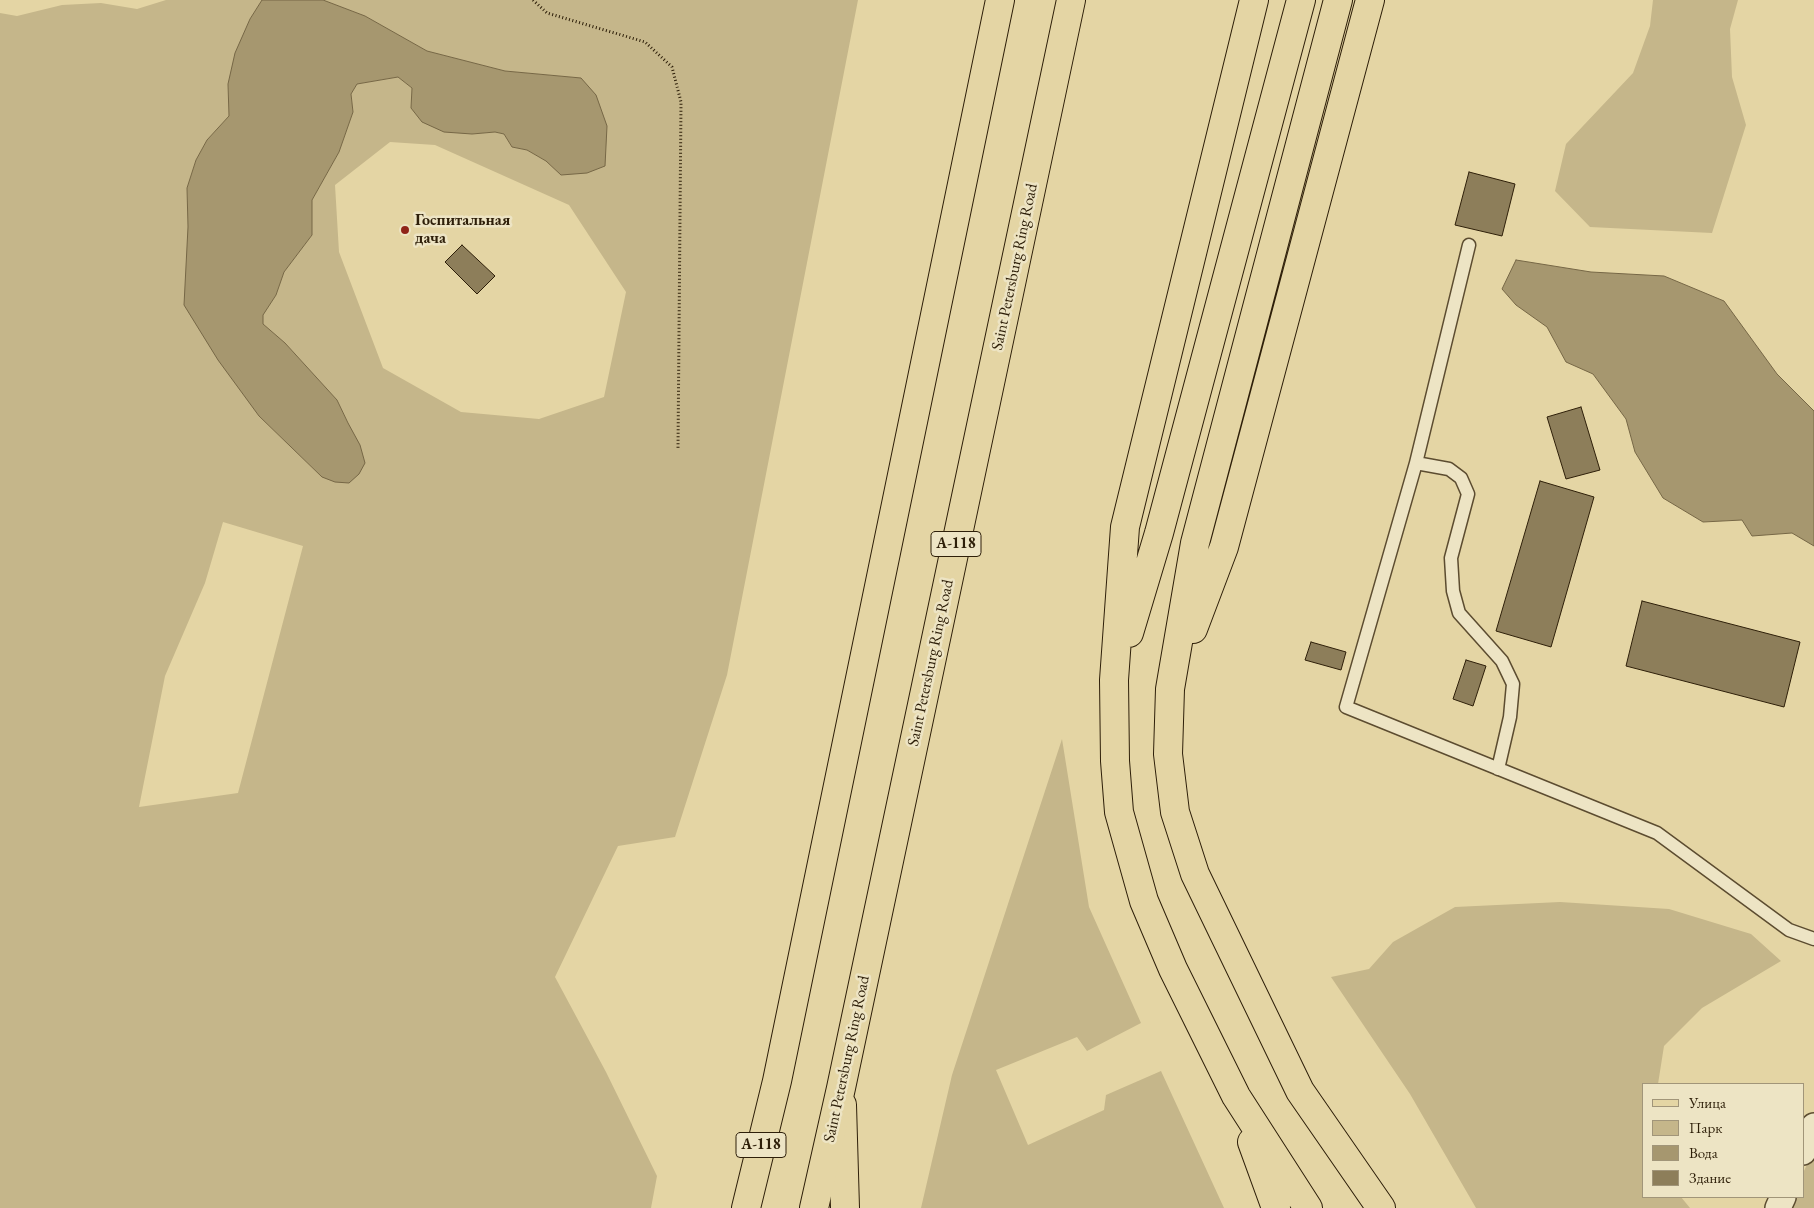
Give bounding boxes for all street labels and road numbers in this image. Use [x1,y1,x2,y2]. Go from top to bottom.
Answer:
street label: Saint Petersburg Ring Road [988,182,1042,352]
road number: А-118 [931,532,981,556]
street label: Saint Petersburg Ring Road [904,578,958,748]
street label: Saint Petersburg Ring Road [820,974,874,1144]
road number: А-118 [736,1132,786,1158]

